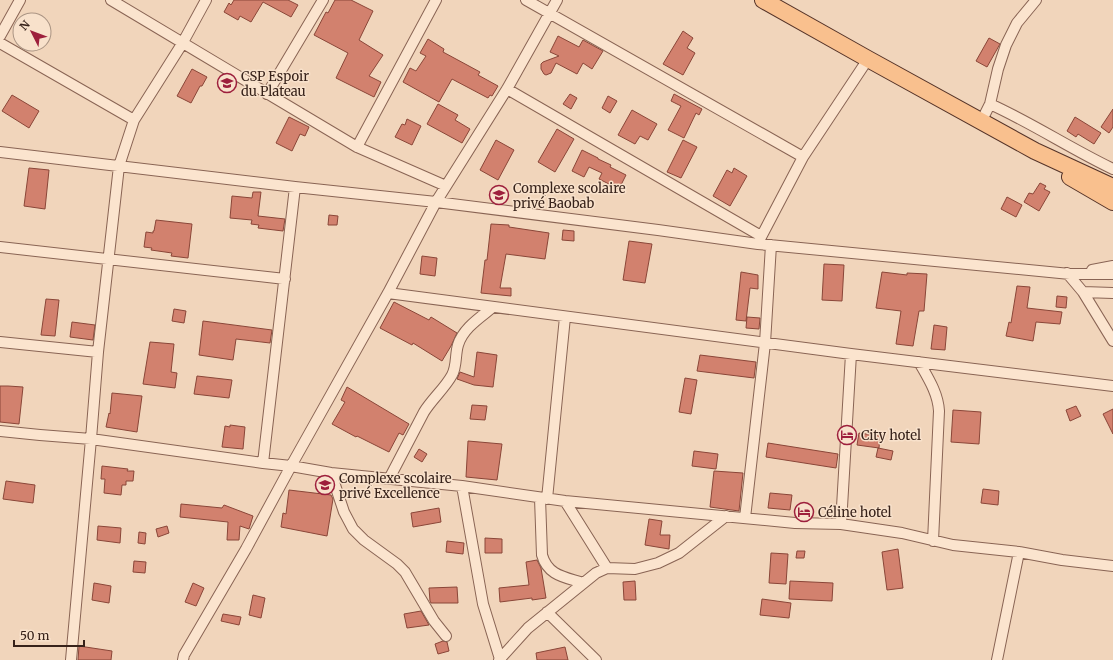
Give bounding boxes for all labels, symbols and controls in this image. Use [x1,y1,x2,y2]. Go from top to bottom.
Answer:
north arrow [12,12,52,52]
text: N [16,17,33,33]
place label: CSP Espoir du Plateau [241,68,309,100]
school or university icon: CSP Espoir du Plateau [216,72,238,94]
place label: Complexe scolaire privé Baobab [513,180,626,212]
school or university icon: Complexe scolaire privé Baobab [488,184,510,206]
hotel icon: City hotel [836,424,858,446]
place label: City hotel [861,427,921,444]
place label: Complexe scolaire privé Excellence [339,470,452,502]
school or university icon: Complexe scolaire privé Excellence [314,474,336,496]
hotel icon: Céline hotel [793,501,815,523]
place label: Céline hotel [818,504,892,521]
scale bar [14,622,84,648]
text: 50 m [20,628,49,643]

